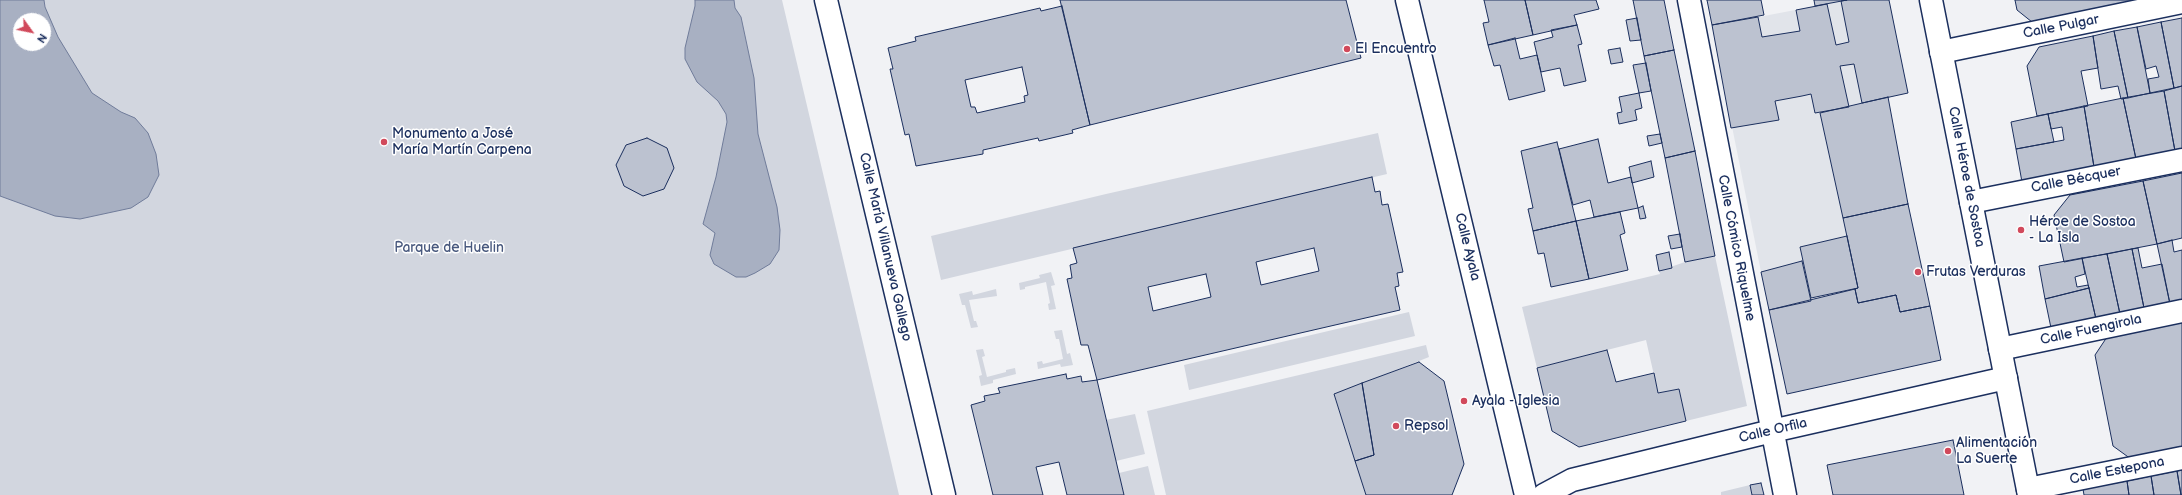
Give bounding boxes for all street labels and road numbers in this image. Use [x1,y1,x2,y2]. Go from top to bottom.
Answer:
street label: Calle Pulgar [2022,11,2100,43]
street label: Calle Héroe de Sostoa [1944,105,1988,249]
street label: Calle María Villanueva Gallego [855,151,915,343]
street label: Calle Bécquer [2030,163,2122,197]
street label: Calle Cómico Riquelme [1714,173,1758,323]
street label: Calle Ayala [1450,211,1484,283]
street label: Calle Fuengirola [2039,311,2143,349]
street label: Calle Orfila [1737,415,1809,447]
street label: Calle Estepona [2068,454,2166,488]

